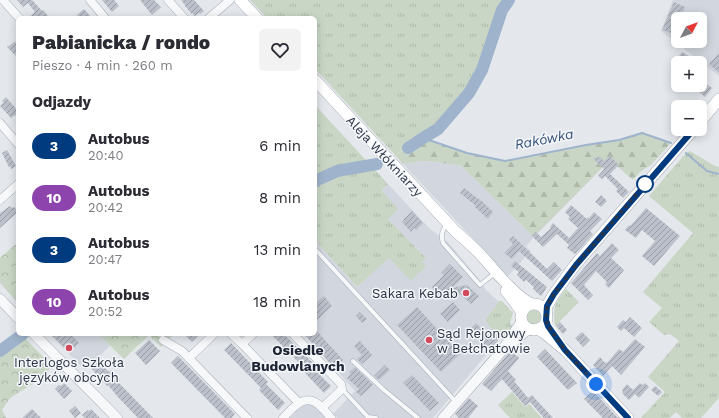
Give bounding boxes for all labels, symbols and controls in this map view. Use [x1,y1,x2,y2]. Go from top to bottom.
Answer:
north arrow [671,12,707,48]
map controls [671,12,707,136]
button: heart [259,29,301,71]
text: Pabianicka / rondo [32,31,210,54]
button: + [671,56,707,92]
text: Pieszo · 4 min · 260 m [32,58,173,73]
text: Odjazdy [32,93,91,111]
button: − [671,100,707,136]
street label: Aleja Włókniarzy [343,113,426,200]
water label: Rakówka [513,125,575,153]
text: Autobus [88,130,150,148]
text: 6 min [259,137,301,155]
text: 3 [50,138,58,154]
text: 20:40 [88,148,124,163]
unlabelled marker [636,175,654,193]
text: Autobus [88,182,150,200]
text: 8 min [259,189,301,207]
text: 10 [46,190,62,206]
text: 20:42 [88,200,123,215]
text: Autobus [88,234,150,252]
text: 13 min [254,241,301,259]
text: 3 [50,242,58,258]
text: 20:47 [88,252,122,267]
text: Autobus [88,286,150,304]
place label: Sakara Kebab [372,286,458,301]
marker: Sakara Kebab [461,288,471,298]
text: 18 min [253,293,301,311]
text: 10 [46,294,62,310]
text: 20:52 [88,304,123,319]
place label: Sąd Rejonowy w Bełchatowie [437,326,530,356]
marker: Sąd Rejonowy w Bełchatowie [424,335,434,345]
district label: Osiedle Budowlanych [251,342,345,374]
marker: Interlogos Szkoła języków obcych [64,343,74,353]
place label: Interlogos Szkoła języków obcych [14,355,125,385]
your location [586,374,606,394]

